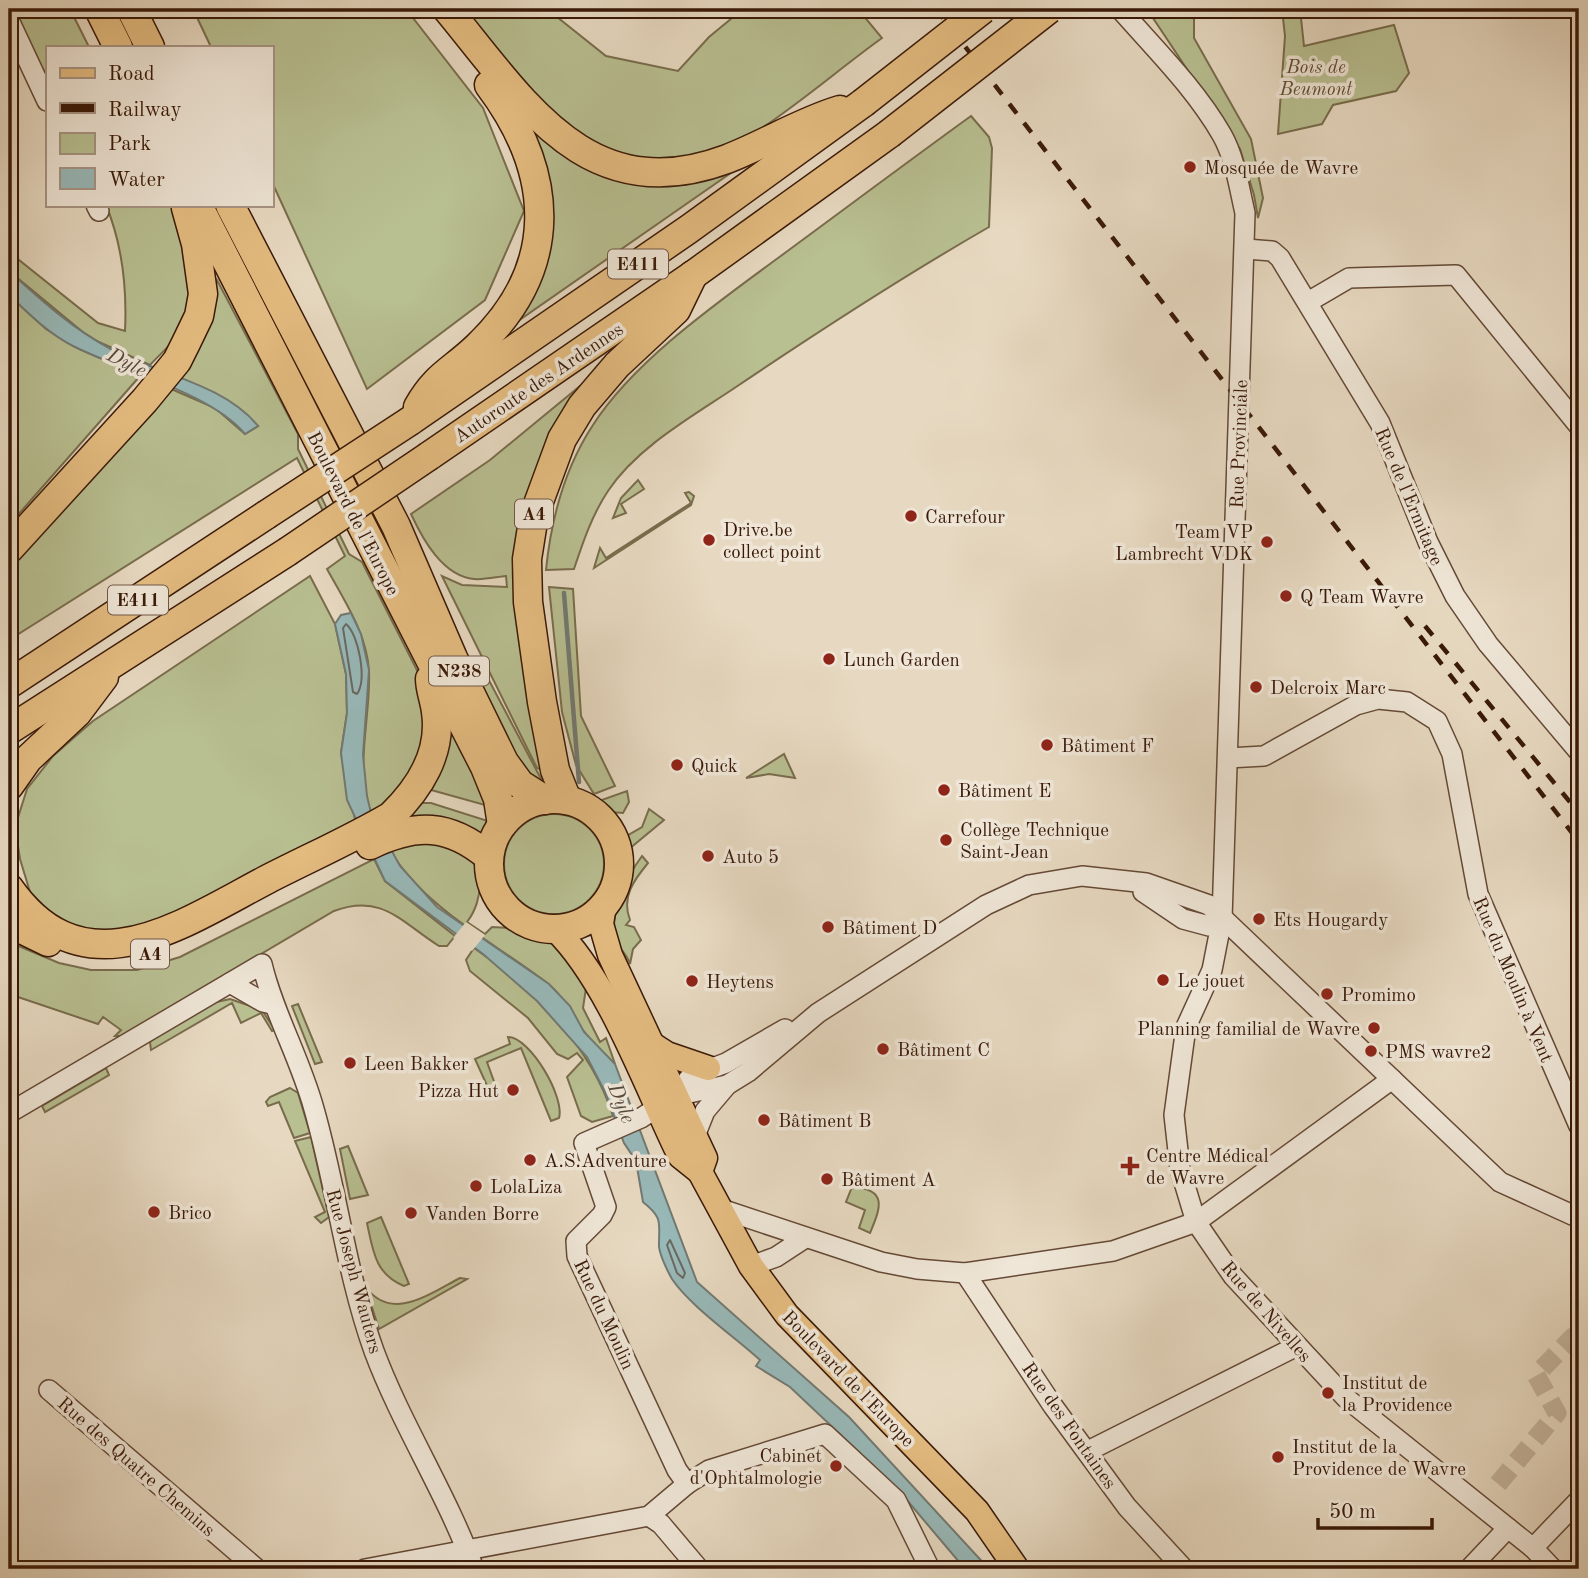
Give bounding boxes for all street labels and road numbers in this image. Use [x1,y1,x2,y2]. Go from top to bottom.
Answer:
road number: E411 [608,250,668,278]
street label: Autoroute des Ardennes [451,320,627,448]
street label: Rue Provinciale [1229,379,1252,509]
street label: Rue de l'Ermitage [1370,425,1445,569]
street label: Boulevard de l'Europe [302,429,401,599]
road number: A4 [515,500,553,528]
road number: E411 [108,586,168,614]
road number: N238 [429,656,489,686]
street label: Rue du Moulin à Vent [1468,894,1555,1065]
road number: A4 [131,939,169,968]
street label: Rue Joseph Wauters [321,1187,384,1356]
street label: Rue du Moulin [569,1257,637,1373]
street label: Rue de Nivelles [1216,1259,1314,1367]
street label: Boulevard de l'Europe [777,1308,917,1451]
street label: Rue des Fontaines [1017,1360,1119,1493]
street label: Rue des Quatre Chemins [53,1394,218,1541]

